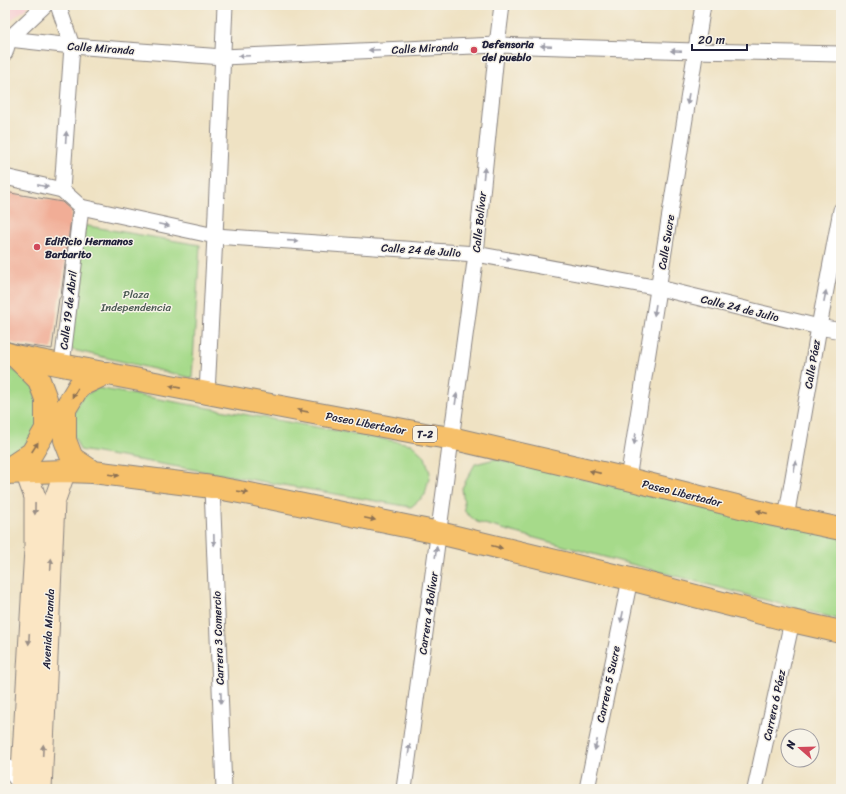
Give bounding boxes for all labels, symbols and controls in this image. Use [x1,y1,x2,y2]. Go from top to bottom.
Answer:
scale bar [692,26,747,52]
text: 20 m [698,29,725,51]
place label: Defensoria del pueblo [482,35,534,67]
street label: Calle Miranda [67,37,135,60]
street label: Calle Miranda [391,37,459,60]
one-way arrow [539,43,552,49]
marker: Defensoria del pueblo [469,45,479,55]
one-way arrow [367,47,380,53]
one-way arrow [670,47,682,54]
one-way arrow [237,53,250,59]
one-way arrow [685,93,691,105]
one-way arrow [62,131,69,143]
one-way arrow [480,167,487,179]
one-way arrow [37,183,49,189]
street label: Calle Bolívar [467,189,492,253]
street label: Calle Sucre [653,213,680,271]
one-way arrow [158,222,170,228]
place label: Edificio Hermanos Barbarito [45,232,133,264]
one-way arrow [287,238,299,245]
street label: Calle 24 de Julio [380,238,462,263]
marker: Edificio Hermanos Barbarito [32,242,42,252]
one-way arrow [500,257,512,263]
street label: Calle 19 de Abril [54,269,83,351]
park label: Plaza Independencia [100,285,172,317]
street label: Calle 24 de Julio [699,290,781,327]
one-way arrow [822,290,828,302]
one-way arrow [652,304,658,316]
street label: Calle Páez [799,337,826,390]
one-way arrow [169,384,181,390]
one-way arrow [71,388,79,398]
one-way arrow [453,393,459,405]
street label: Paseo Libertador [324,406,408,441]
one-way arrow [297,408,309,414]
road number: T-2 [413,426,437,442]
one-way arrow [632,433,638,445]
one-way arrow [31,442,39,452]
one-way arrow [792,459,798,472]
one-way arrow [588,468,601,474]
one-way arrow [108,472,120,478]
street label: Paseo Libertador [640,474,724,513]
one-way arrow [236,490,249,496]
one-way arrow [32,503,38,516]
one-way arrow [756,509,768,515]
one-way arrow [364,516,376,522]
one-way arrow [211,534,218,546]
one-way arrow [491,544,503,550]
one-way arrow [433,546,439,558]
one-way arrow [48,557,54,570]
street label: Carrera 4 Bolívar [413,570,444,656]
street label: Avenida Miranda [37,588,60,671]
street label: Carrera 3 Comercio [207,590,230,685]
one-way arrow [618,611,624,623]
one-way arrow [26,633,33,645]
street label: Carrera 5 Sucre [591,644,626,724]
street label: Carrera 6 Páez [758,667,791,742]
one-way arrow [217,692,224,704]
north arrow [780,728,820,768]
one-way arrow [593,738,599,751]
text: N [780,738,801,753]
one-way arrow [39,744,46,756]
one-way arrow [406,744,412,756]

